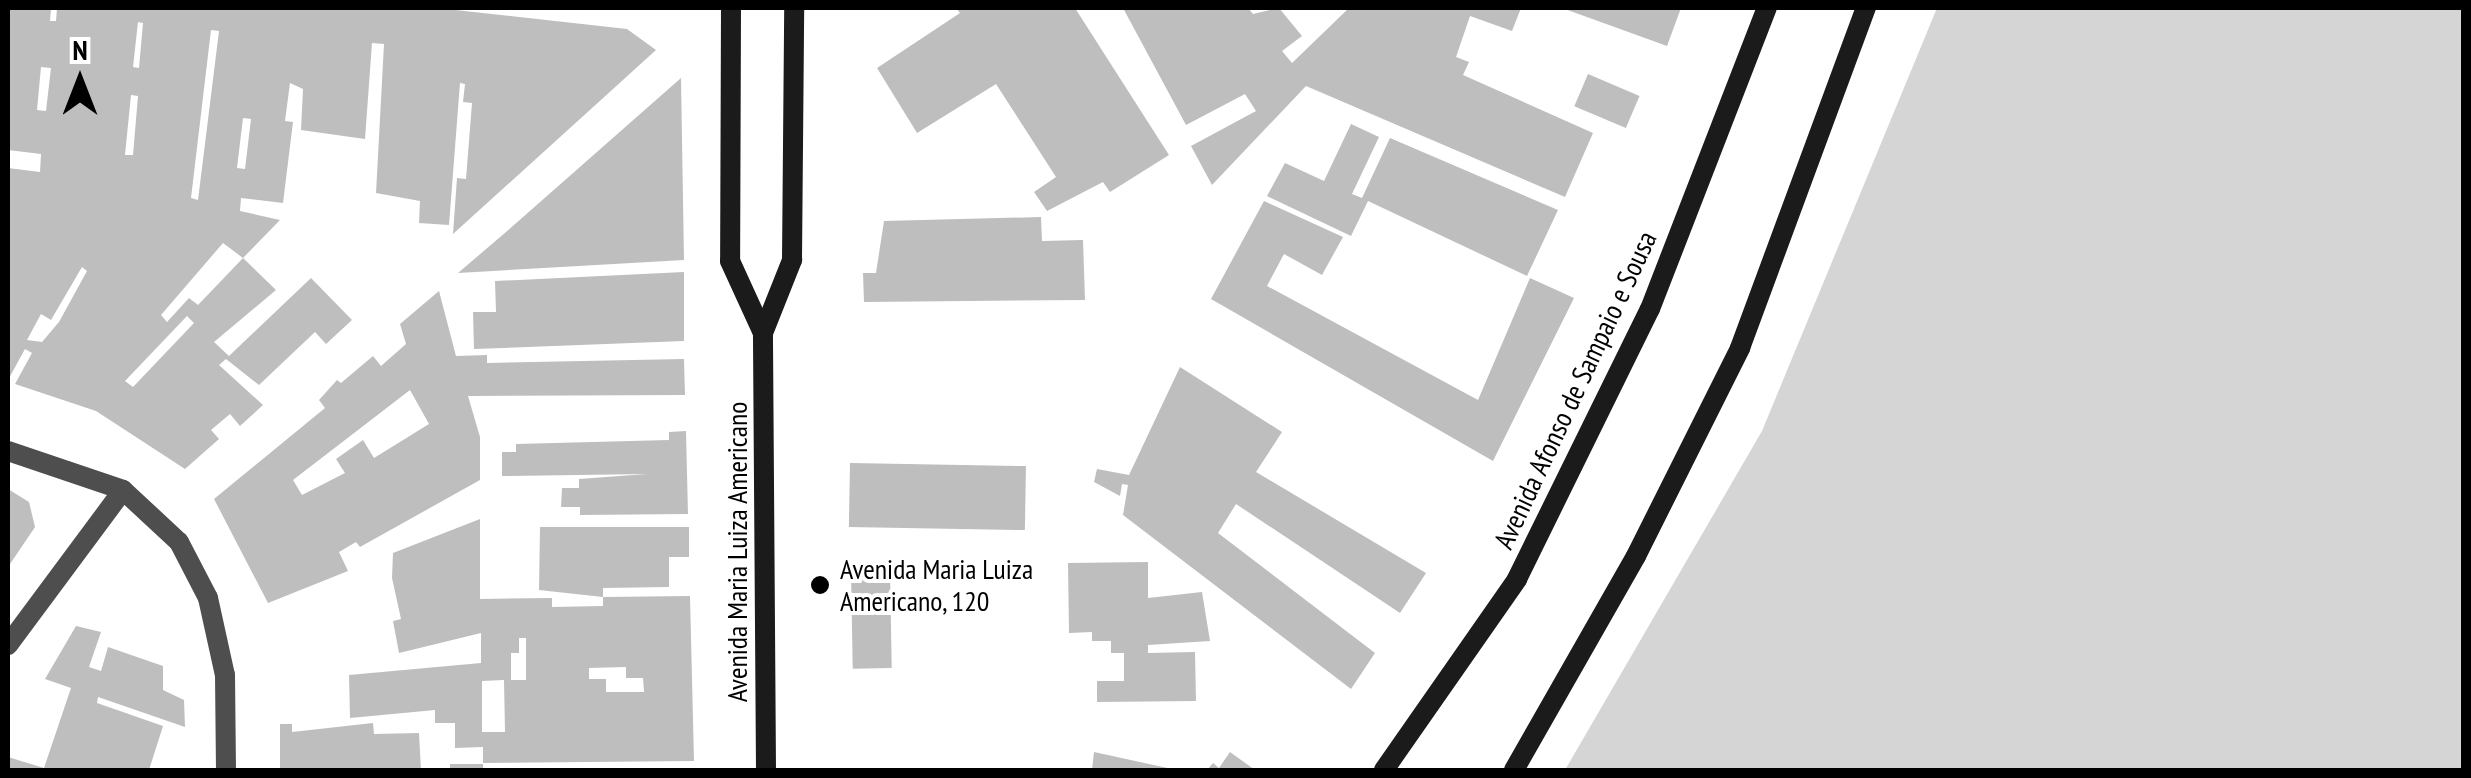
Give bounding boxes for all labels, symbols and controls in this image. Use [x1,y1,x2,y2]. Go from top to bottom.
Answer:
north arrow [30,30,130,130]
text: N [72,31,88,68]
street label: Avenida Afonso de Sampaio e Sousa [1486,225,1664,555]
street label: Avenida Maria Luiza Americano [720,401,754,703]
place label: Avenida Maria Luiza Americano, 120 [840,552,1033,618]
marker: Avenida Maria Luiza Americano, 120 [809,574,831,596]

